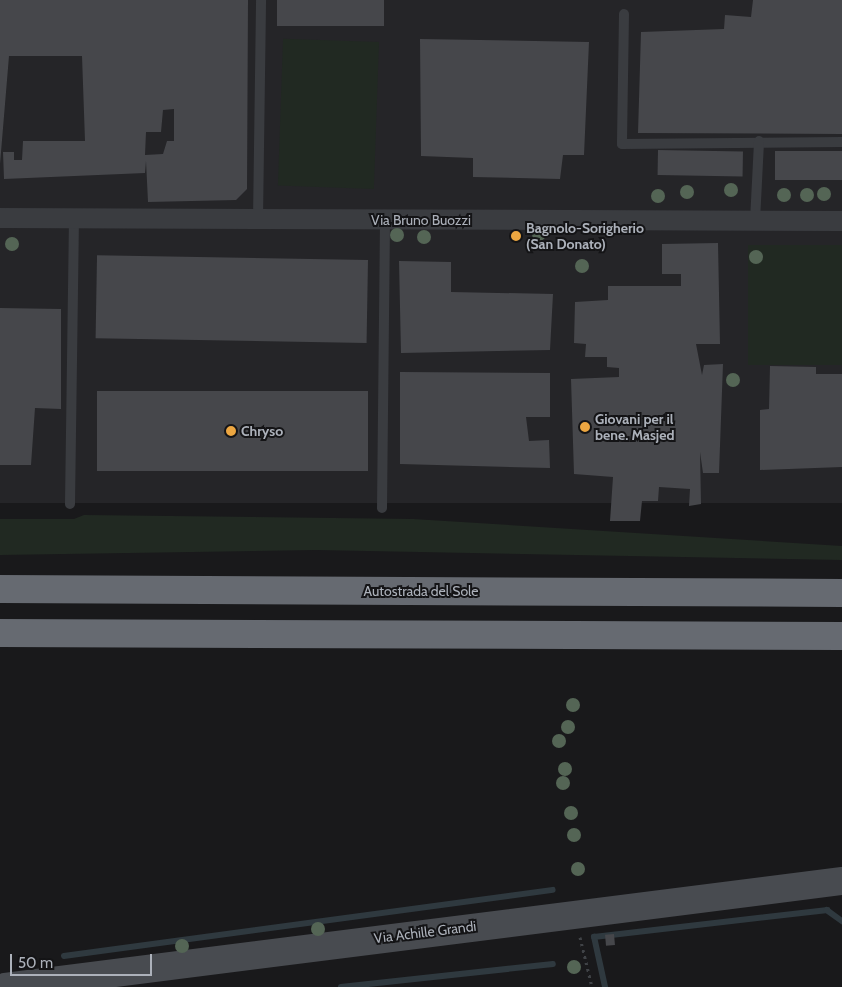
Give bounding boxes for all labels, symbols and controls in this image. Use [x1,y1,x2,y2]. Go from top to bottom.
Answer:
street label: Via Bruno Buozzi [371,212,471,228]
place label: Bagnolo-Sorigherio (San Donato) [526,220,644,252]
marker: Bagnolo-Sorigherio (San Donato) [510,230,522,242]
place label: Giovani per il bene. Masjed [595,411,674,444]
marker: Giovani per il bene. Masjed [579,421,591,433]
place label: Chryso [241,423,283,439]
marker: Chryso [225,425,237,437]
street label: Autostrada del Sole [363,583,479,599]
street label: Via Achille Grandi [373,917,477,947]
scale bar [12,944,155,976]
text: 50 m [18,954,53,972]

